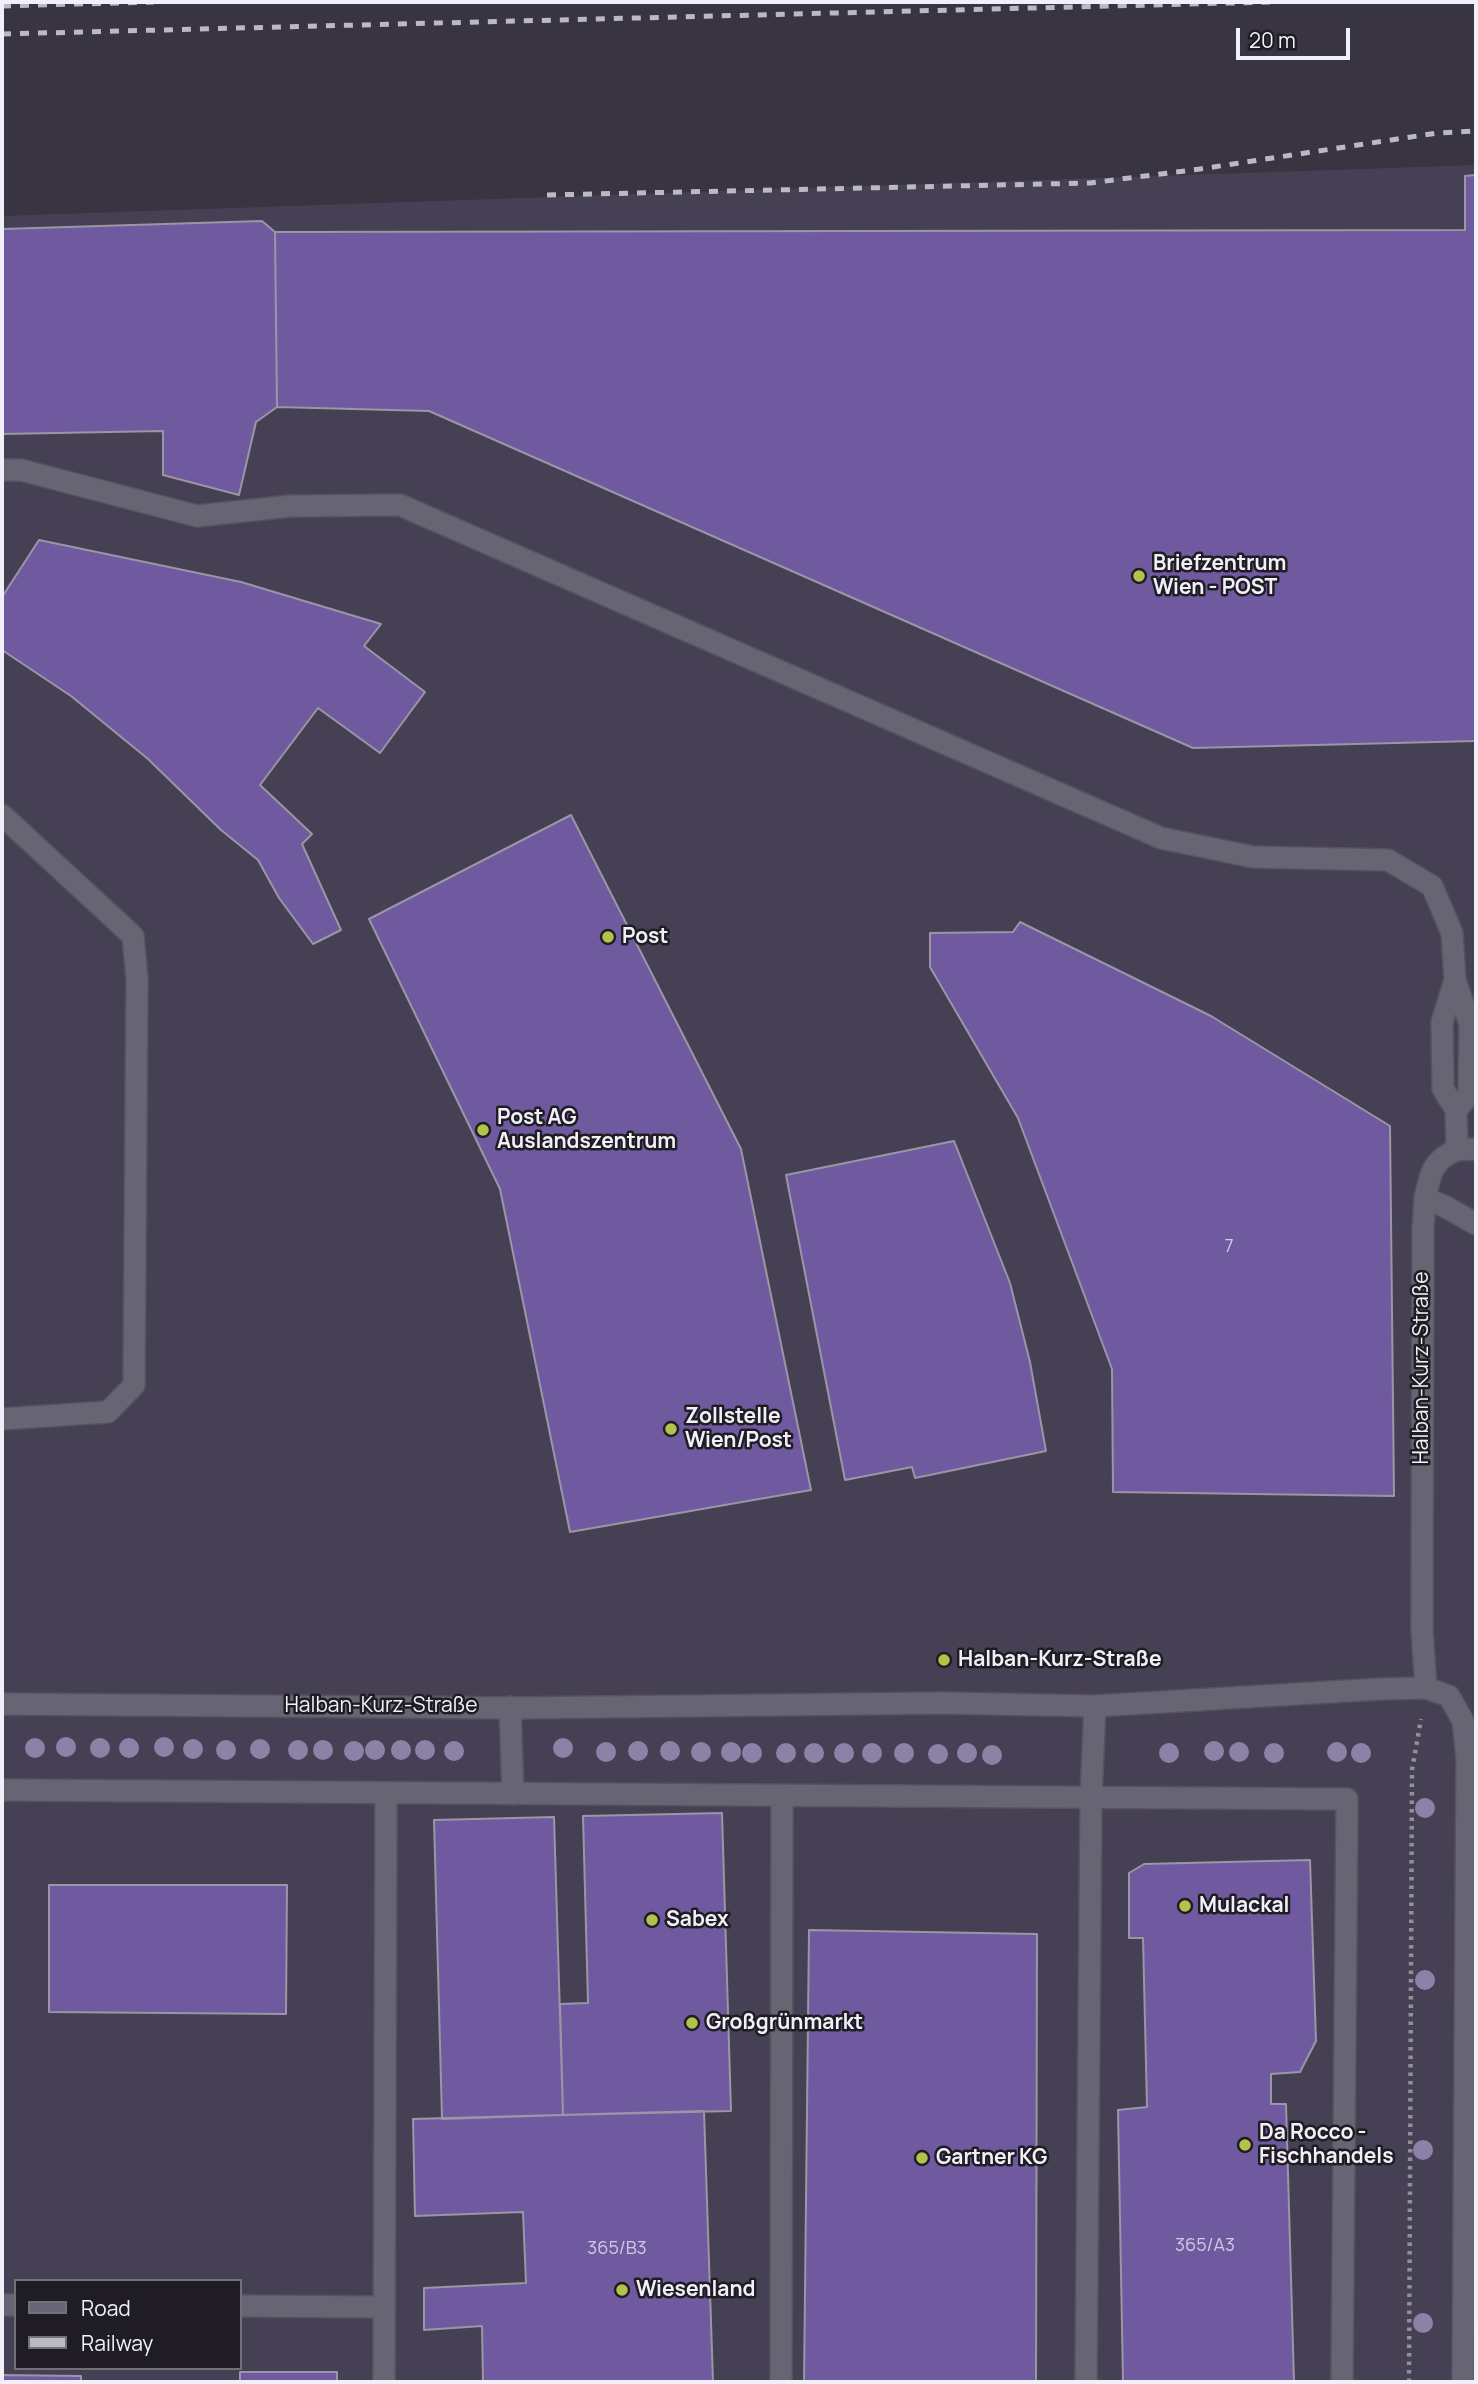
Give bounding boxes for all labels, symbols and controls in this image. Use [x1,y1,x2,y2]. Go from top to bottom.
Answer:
scale bar [1240,14,1354,58]
text: 20 m [1249,26,1296,54]
place label: Briefzentrum Wien - POST [1153,551,1286,601]
marker: Briefzentrum Wien - POST [1131,568,1147,584]
place label: Post [622,924,668,950]
marker: Post [600,929,616,945]
place label: Post AG Auslandszentrum [497,1105,676,1155]
marker: Post AG Auslandszentrum [475,1122,491,1138]
house number: 7 [1224,1236,1234,1258]
street label: Halban-Kurz-Straße [1409,1271,1435,1465]
place label: Zollstelle Wien/Post [685,1404,792,1454]
marker: Zollstelle Wien/Post [663,1421,679,1437]
place label: Halban-Kurz-Straße [958,1647,1162,1673]
marker: Halban-Kurz-Straße [936,1652,952,1668]
street label: Halban-Kurz-Straße [284,1693,478,1719]
place label: Mulackal [1199,1893,1289,1919]
marker: Mulackal [1177,1898,1193,1914]
place label: Sabex [666,1907,729,1933]
marker: Sabex [644,1912,660,1928]
place label: Großgrünmarkt [706,2010,863,2036]
marker: Großgrünmarkt [684,2015,700,2031]
place label: Da Rocco - Fischhandels [1259,2120,1394,2170]
marker: Da Rocco - Fischhandels [1237,2137,1253,2153]
place label: Gartner KG [936,2145,1047,2171]
marker: Gartner KG [914,2150,930,2166]
house number: 365/A3 [1175,2235,1235,2257]
house number: 365/B3 [587,2238,647,2260]
place label: Wiesenland [636,2277,755,2303]
legend [14,2279,242,2370]
marker: Wiesenland [614,2282,630,2298]
text: Road [81,2294,131,2322]
text: Railway [81,2329,153,2357]

